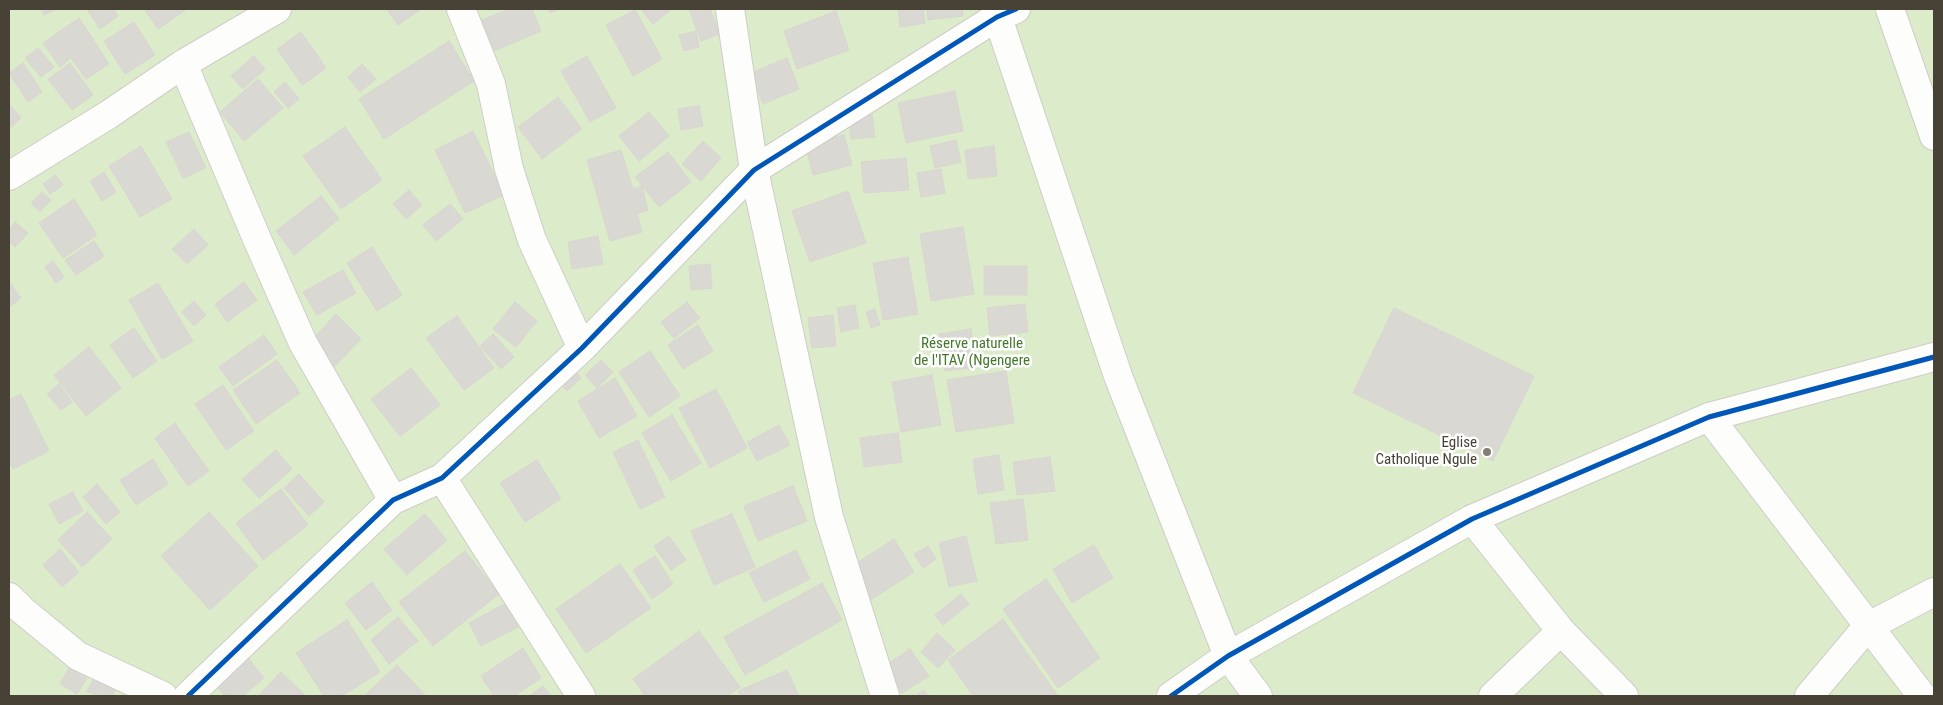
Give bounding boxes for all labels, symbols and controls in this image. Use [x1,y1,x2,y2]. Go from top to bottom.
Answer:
park label: Réserve naturelle de l'ITAV (Ngengere [914,335,1030,370]
place label: Eglise Catholique Ngule [1376,434,1477,469]
marker: Eglise Catholique Ngule [1481,446,1493,458]

